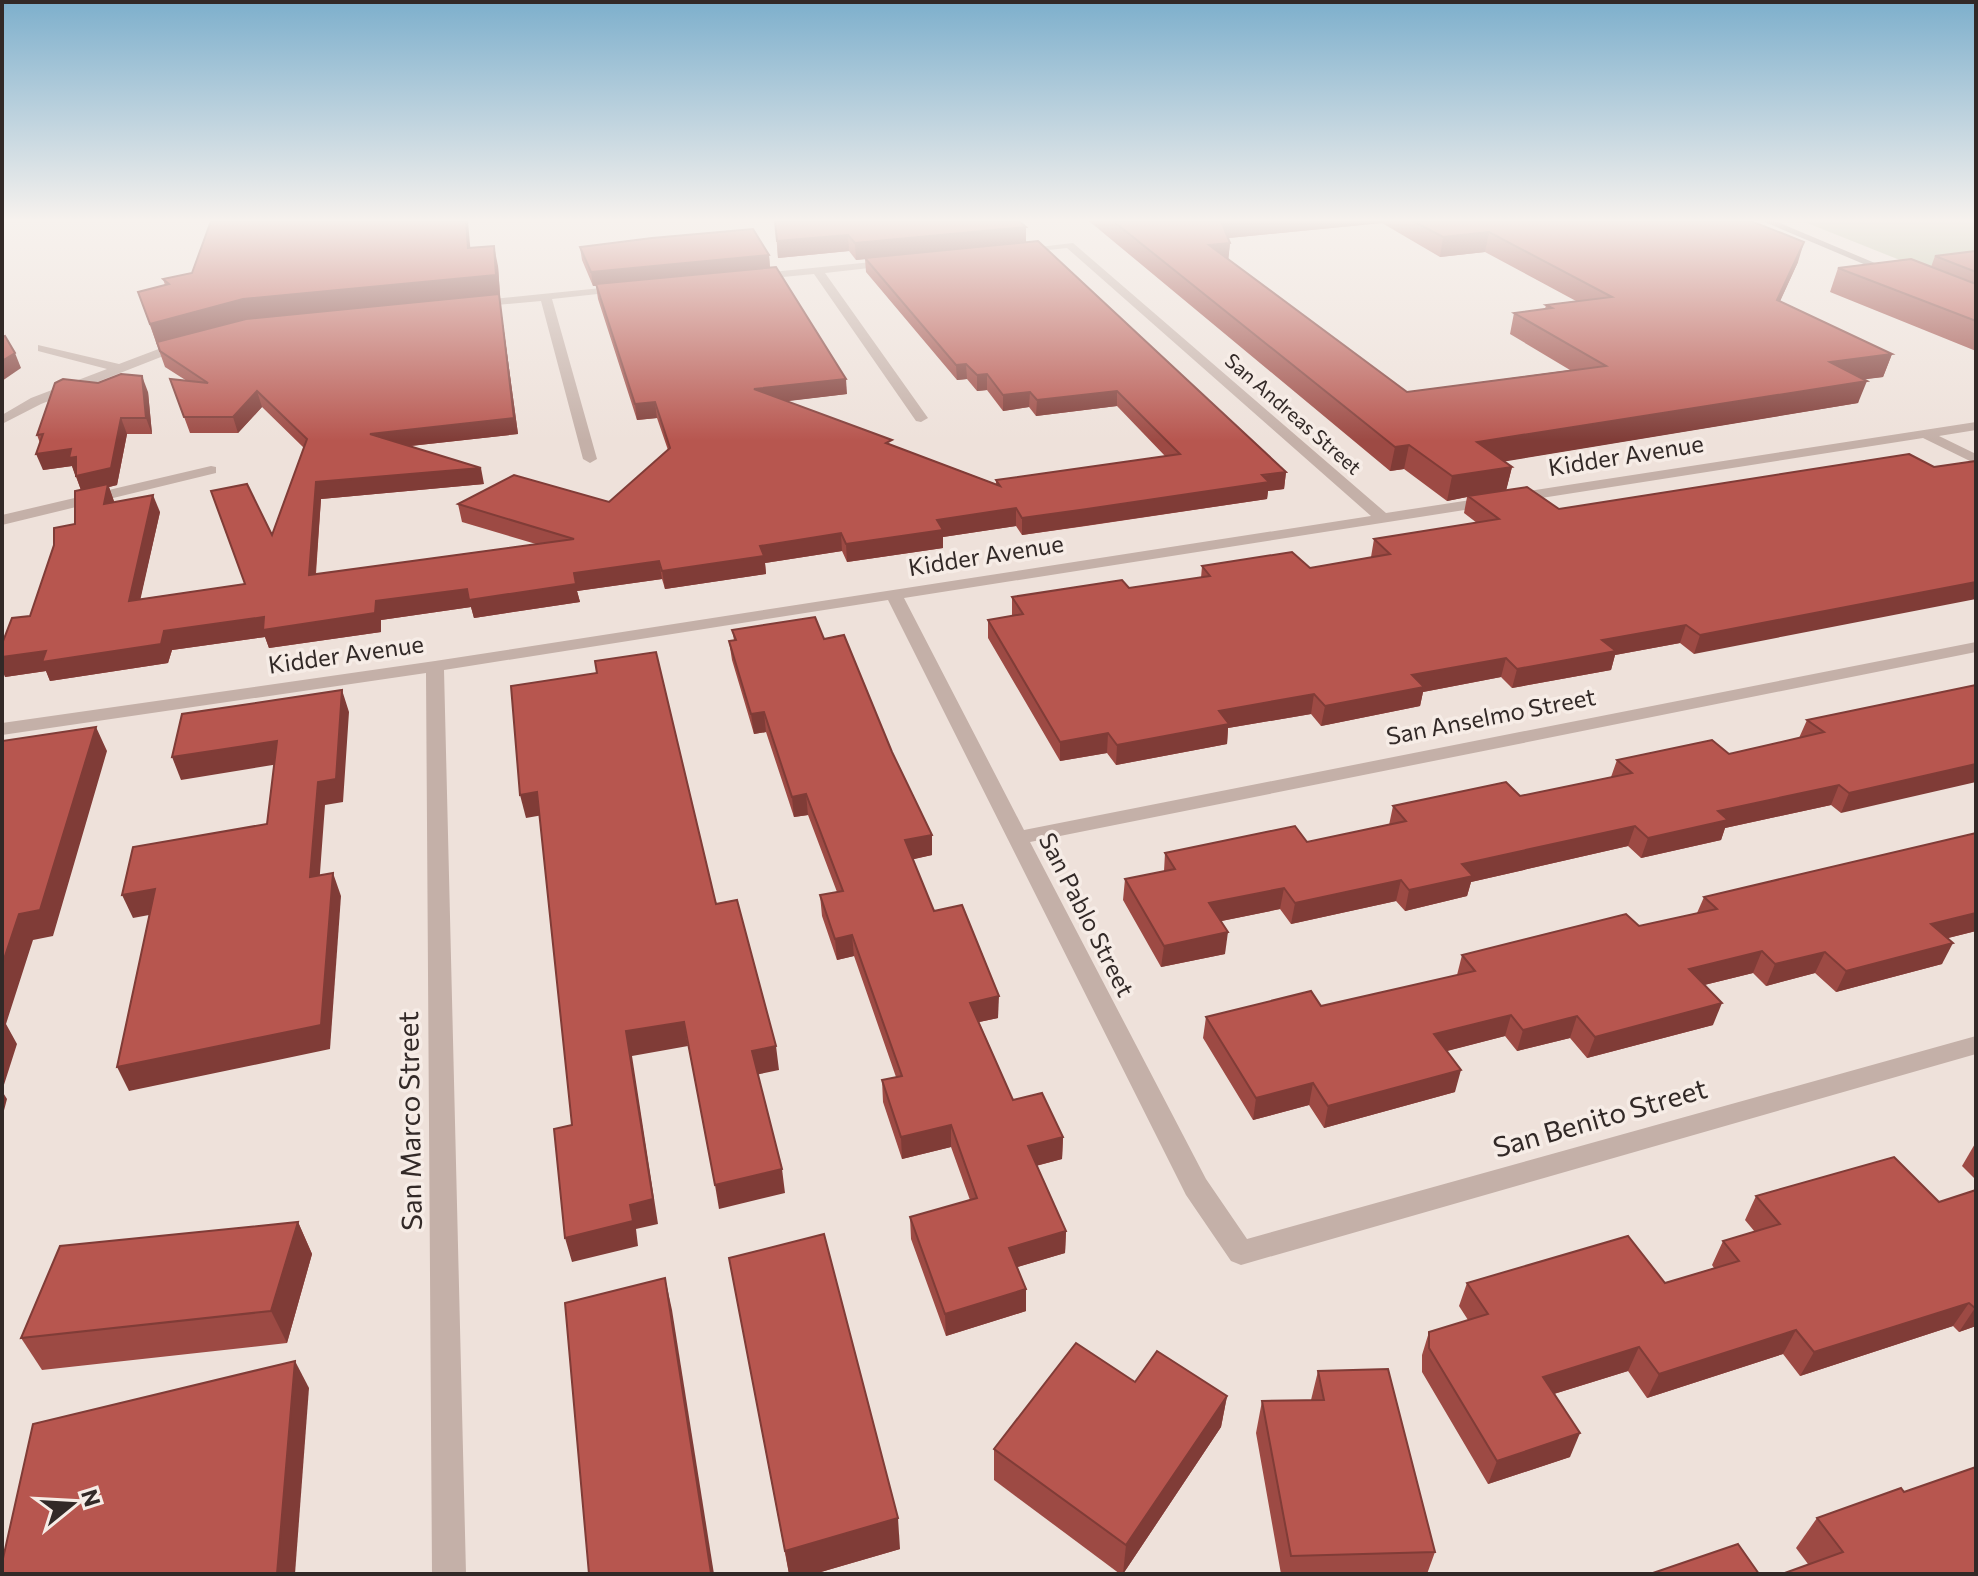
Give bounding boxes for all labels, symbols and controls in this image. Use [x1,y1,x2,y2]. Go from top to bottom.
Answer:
street label: San Andreas Street [1221,348,1367,479]
street label: Kidder Avenue [1546,428,1705,481]
street label: Kidder Avenue [906,528,1065,581]
street label: Kidder Avenue [266,628,425,679]
street label: San Anselmo Street [1384,681,1598,750]
street label: San Pablo Street [1034,828,1141,1001]
street label: San Marco Street [390,1011,428,1231]
street label: San Benito Street [1489,1070,1711,1164]
north arrow [32,1464,112,1544]
text: N [76,1486,107,1510]

